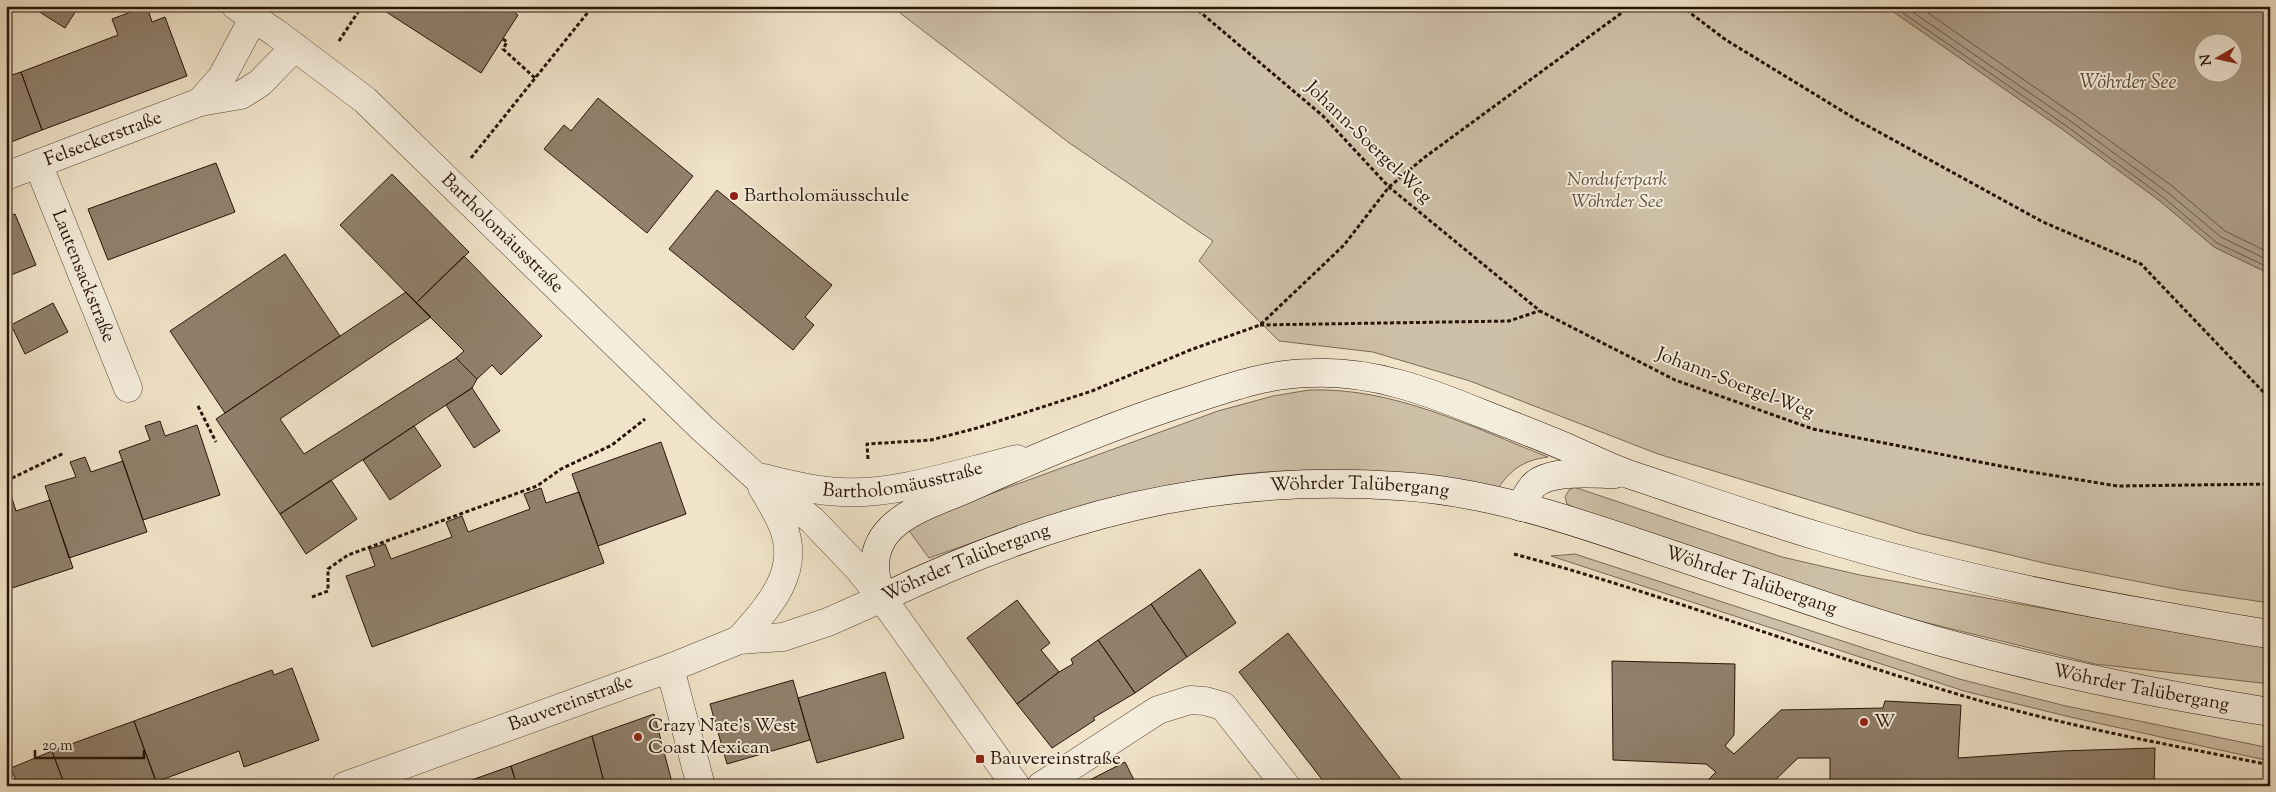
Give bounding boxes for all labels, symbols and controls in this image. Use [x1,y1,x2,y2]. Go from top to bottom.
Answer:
north arrow [2194,32,2244,82]
text: N [2196,53,2218,67]
water label: Wöhrder See [2080,69,2176,98]
street label: Johann-Soergel-Weg [1298,75,1437,211]
street label: Felseckerstraße [40,104,166,174]
street label: Bartholomäusstraße [435,167,570,300]
park label: Norduferpark Wöhrder See [1567,167,1668,216]
place label: Bartholomäusschule [744,183,909,210]
marker: Bartholomäusschule [728,190,740,202]
street label: Lautensackstraße [44,206,122,347]
street label: Johann-Soergel-Weg [1651,341,1818,426]
street label: Bartholomäusstraße [821,455,986,506]
street label: Wöhrder Talübergang [1269,470,1451,505]
street label: Wöhrder Talübergang [878,517,1054,610]
street label: Wöhrder Talübergang [1662,540,1840,622]
street label: Wöhrder Talübergang [2050,657,2231,719]
street label: Bauvereinstraße [505,669,637,739]
place label: W [1874,709,1895,736]
place label: Crazy Nate's West Coast Mexican [648,713,797,762]
marker: W [1858,716,1870,728]
scale bar [35,727,144,759]
marker: Crazy Nate's West Coast Mexican [632,731,644,743]
text: 20 m [42,736,73,757]
place label: Bauvereinstraße [990,746,1121,773]
marker: Bauvereinstraße [974,753,986,765]

